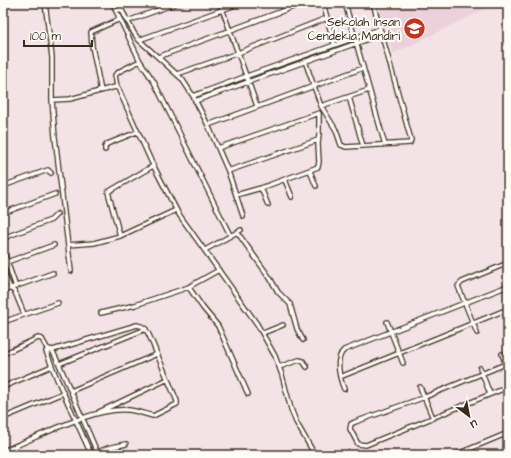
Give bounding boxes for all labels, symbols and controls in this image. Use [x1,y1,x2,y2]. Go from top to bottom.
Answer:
place label: Sekolah Insan Cendekia Mandiri [308,14,400,45]
school or university icon: Sekolah Insan Cendekia Mandiri [402,16,428,42]
scale bar [24,22,92,48]
text: 100 m [30,28,61,45]
north arrow [449,396,489,436]
text: U [467,416,481,432]

